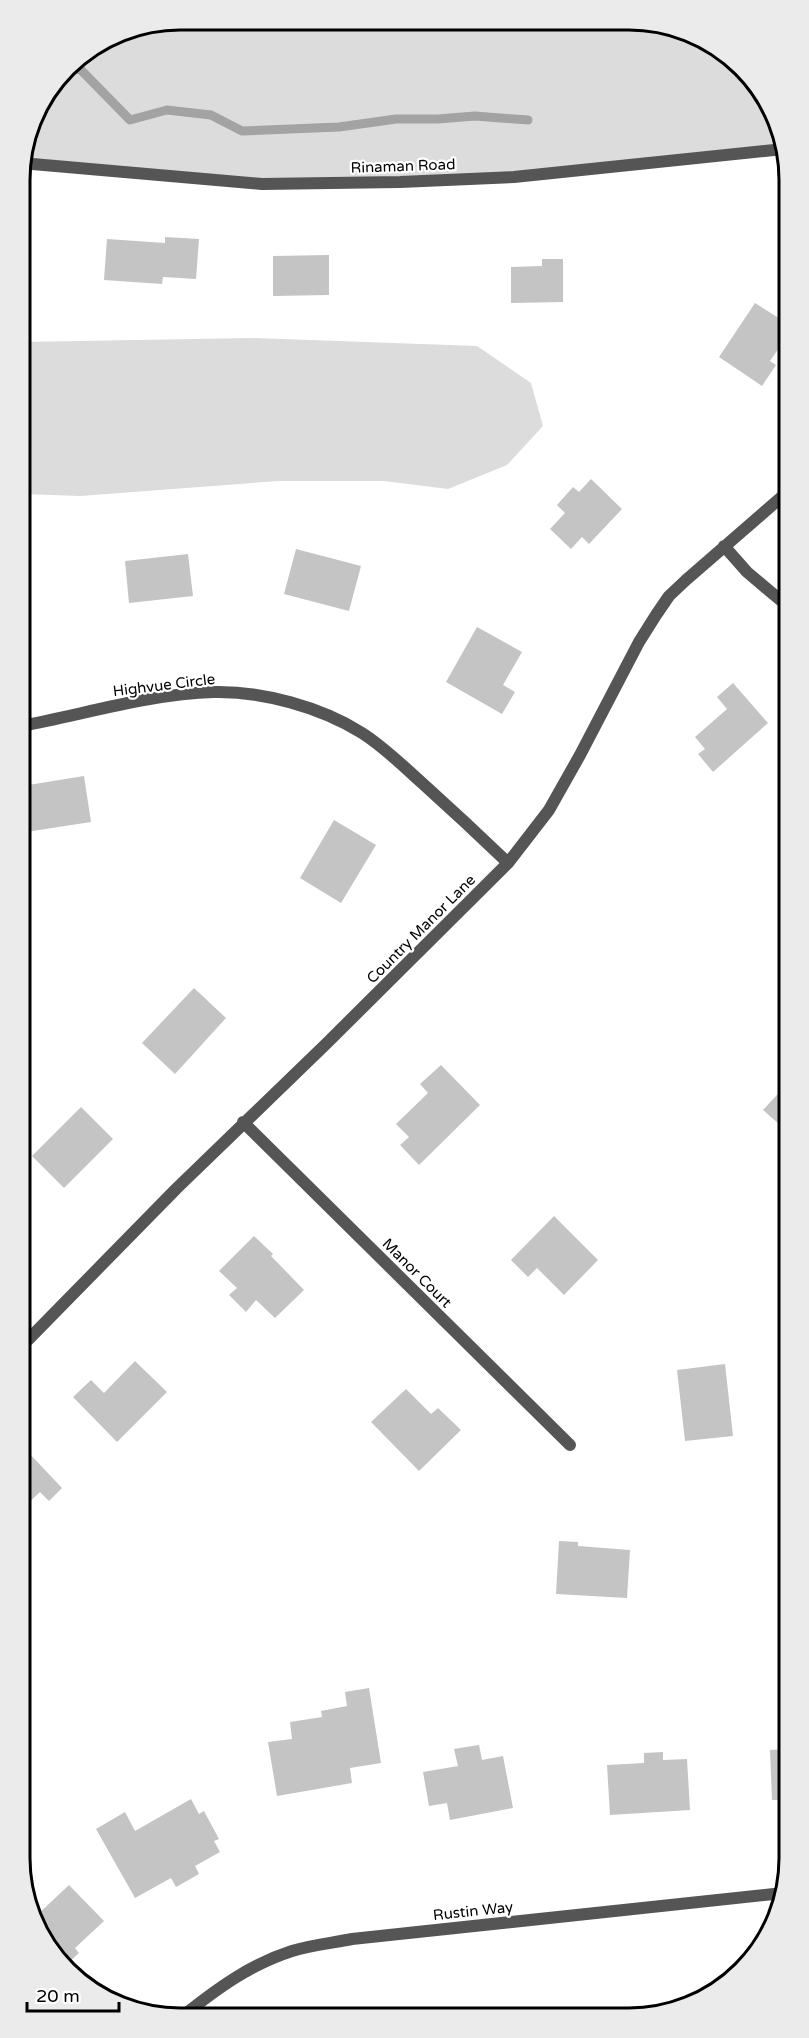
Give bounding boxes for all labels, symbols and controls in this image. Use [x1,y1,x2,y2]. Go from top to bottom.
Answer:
street label: Rinaman Road [350,155,456,177]
street label: Highvue Circle [112,670,216,700]
street label: Country Manor Lane [363,871,479,987]
street label: Manor Court [379,1235,456,1312]
street label: Rustin Way [432,1898,514,1924]
scale bar [27,1975,118,2013]
text: 20 m [36,1985,80,2007]

